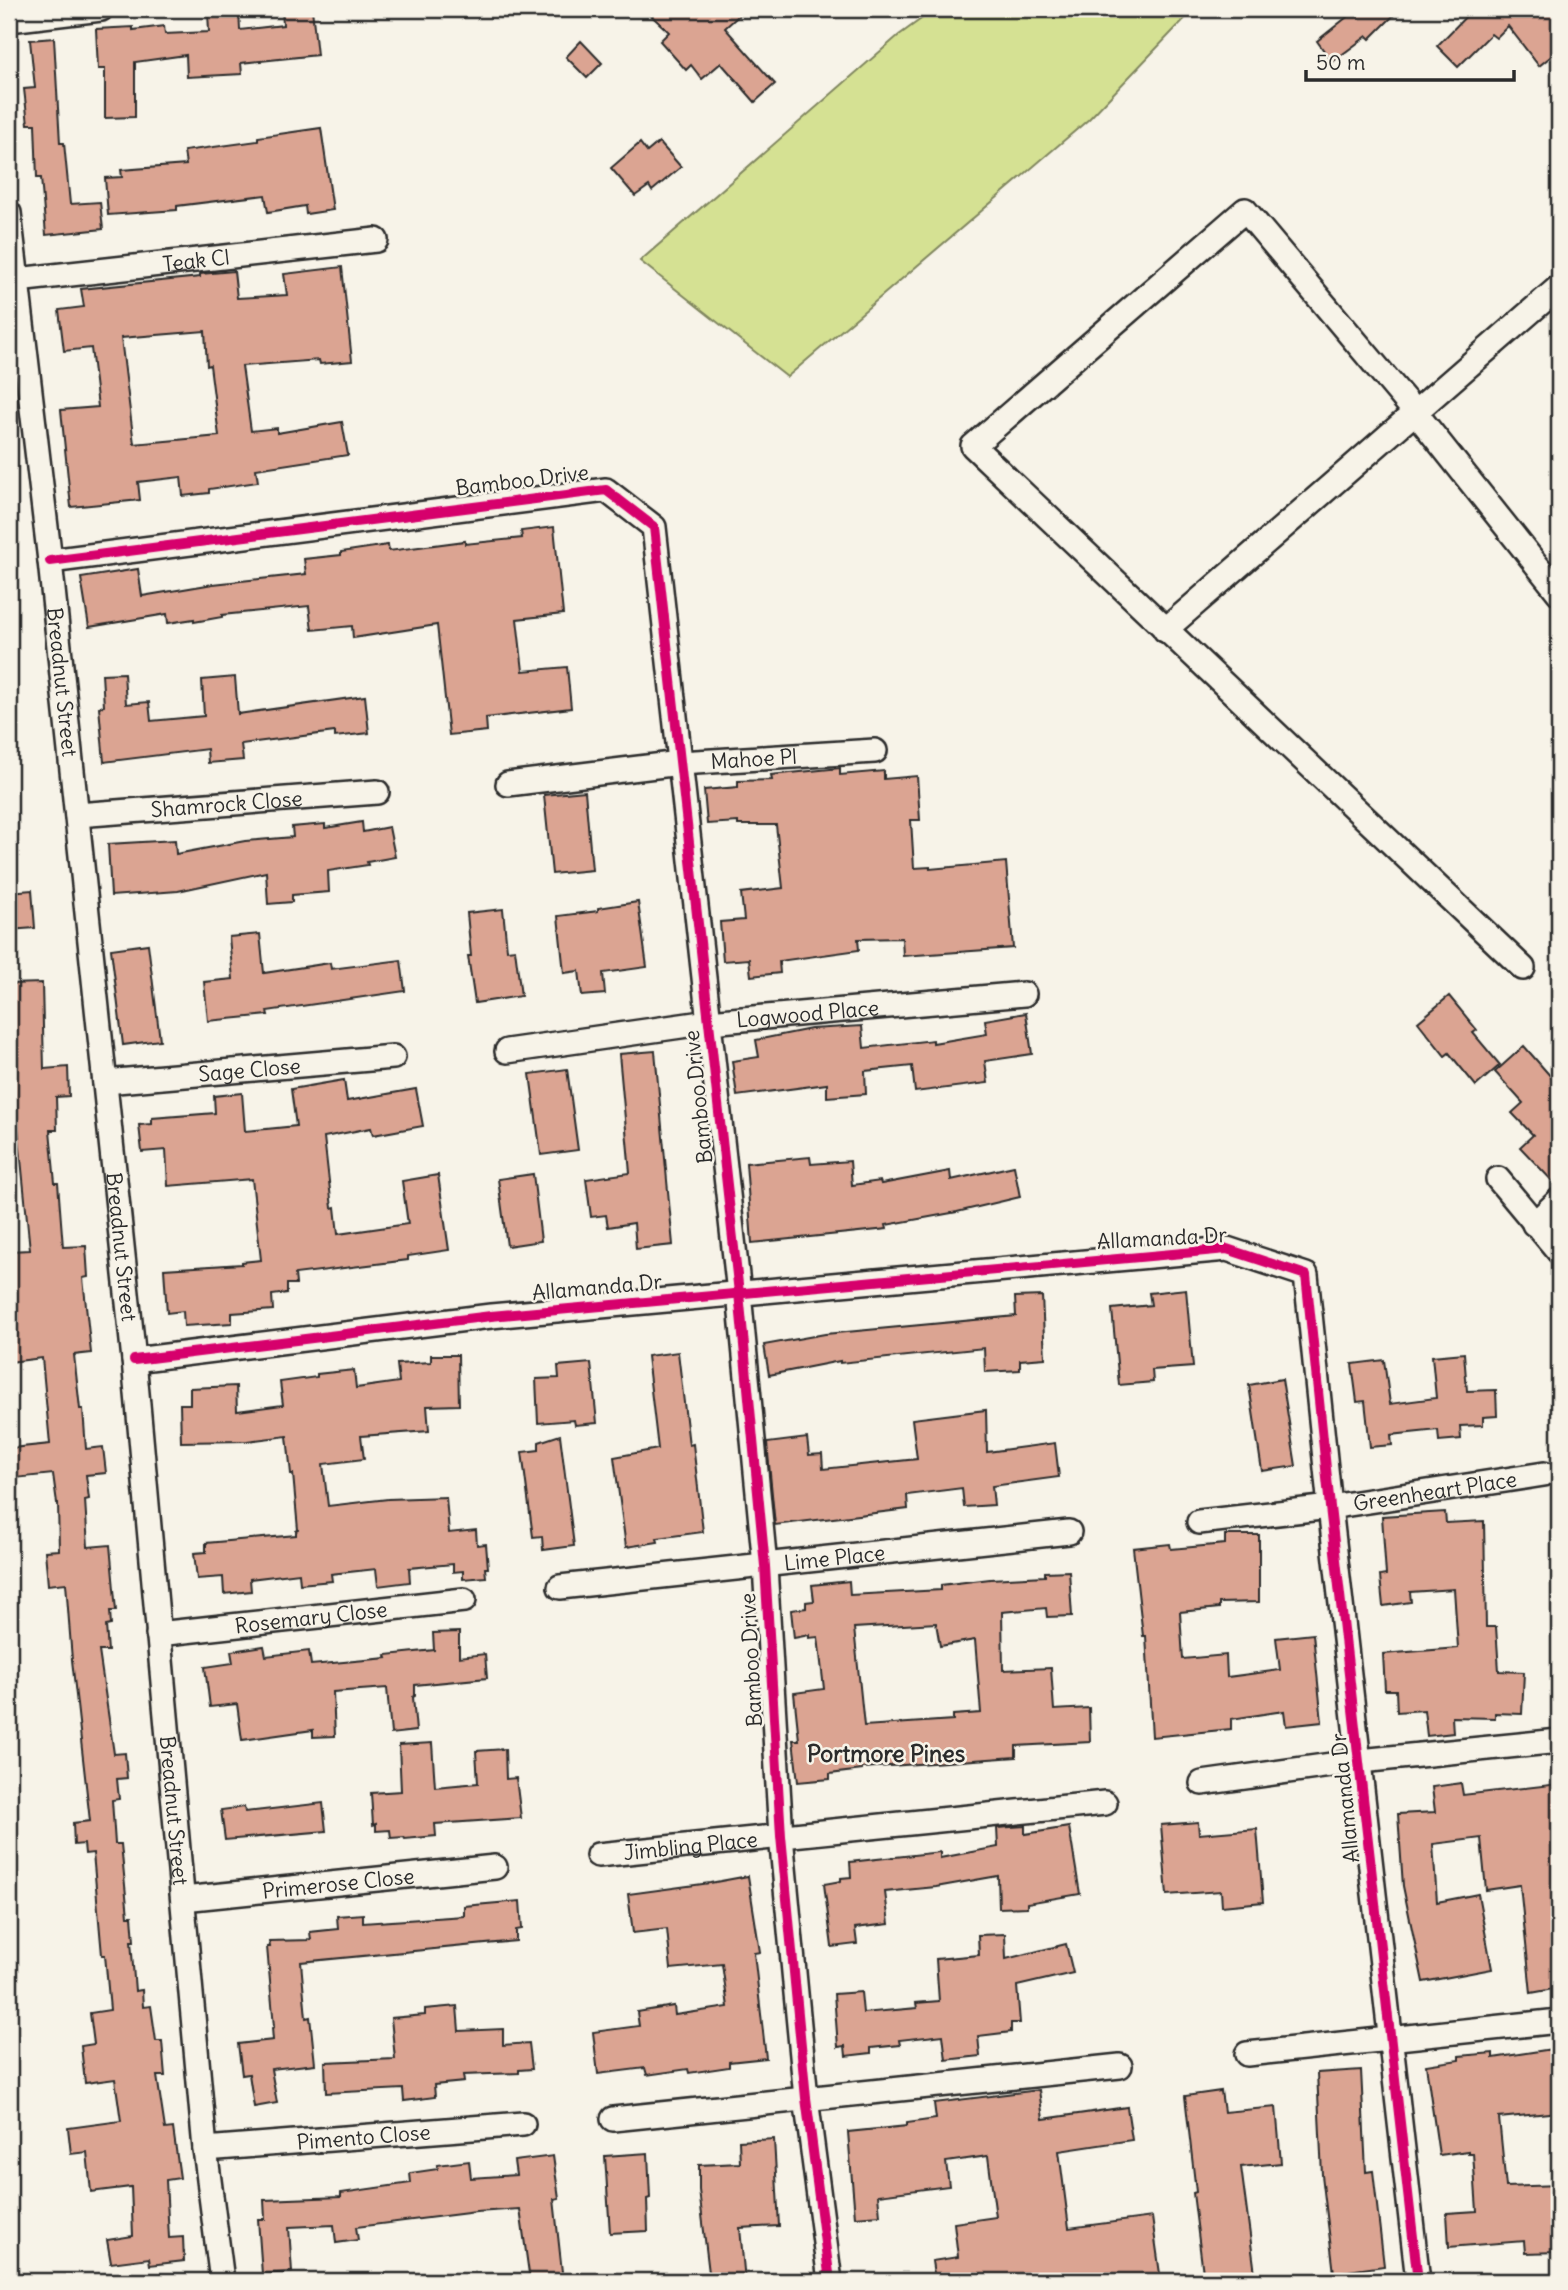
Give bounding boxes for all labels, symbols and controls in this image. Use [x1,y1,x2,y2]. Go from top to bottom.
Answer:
scale bar [1306,38,1514,82]
text: 50 m [1316,49,1365,76]
street label: Teak Cl [161,243,231,277]
street label: Bamboo Drive [454,458,590,502]
street label: Breadnut Street [41,606,84,758]
street label: Mahoe Pl [710,742,798,775]
street label: Shamrock Close [150,784,303,823]
street label: Logwood Place [735,993,880,1033]
street label: Bamboo Drive [678,1029,718,1165]
street label: Sage Close [197,1052,302,1087]
street label: Breadnut Street [101,1171,143,1323]
street label: Allamanda Dr [1096,1221,1228,1255]
street label: Allamanda Dr [531,1268,663,1306]
street label: Greenheart Place [1351,1465,1518,1517]
street label: Lime Place [782,1538,886,1576]
street label: Bamboo Drive [734,1592,768,1728]
street label: Rosemary Close [233,1595,389,1639]
street label: Allamanda Dr [1325,1731,1365,1864]
street label: Breadnut Street [154,1735,195,1886]
district label: Portmore Pines [807,1739,965,1768]
street label: Jimbling Place [622,1825,759,1866]
street label: Primerose Close [261,1862,416,1904]
street label: Pimento Close [296,2118,431,2155]

